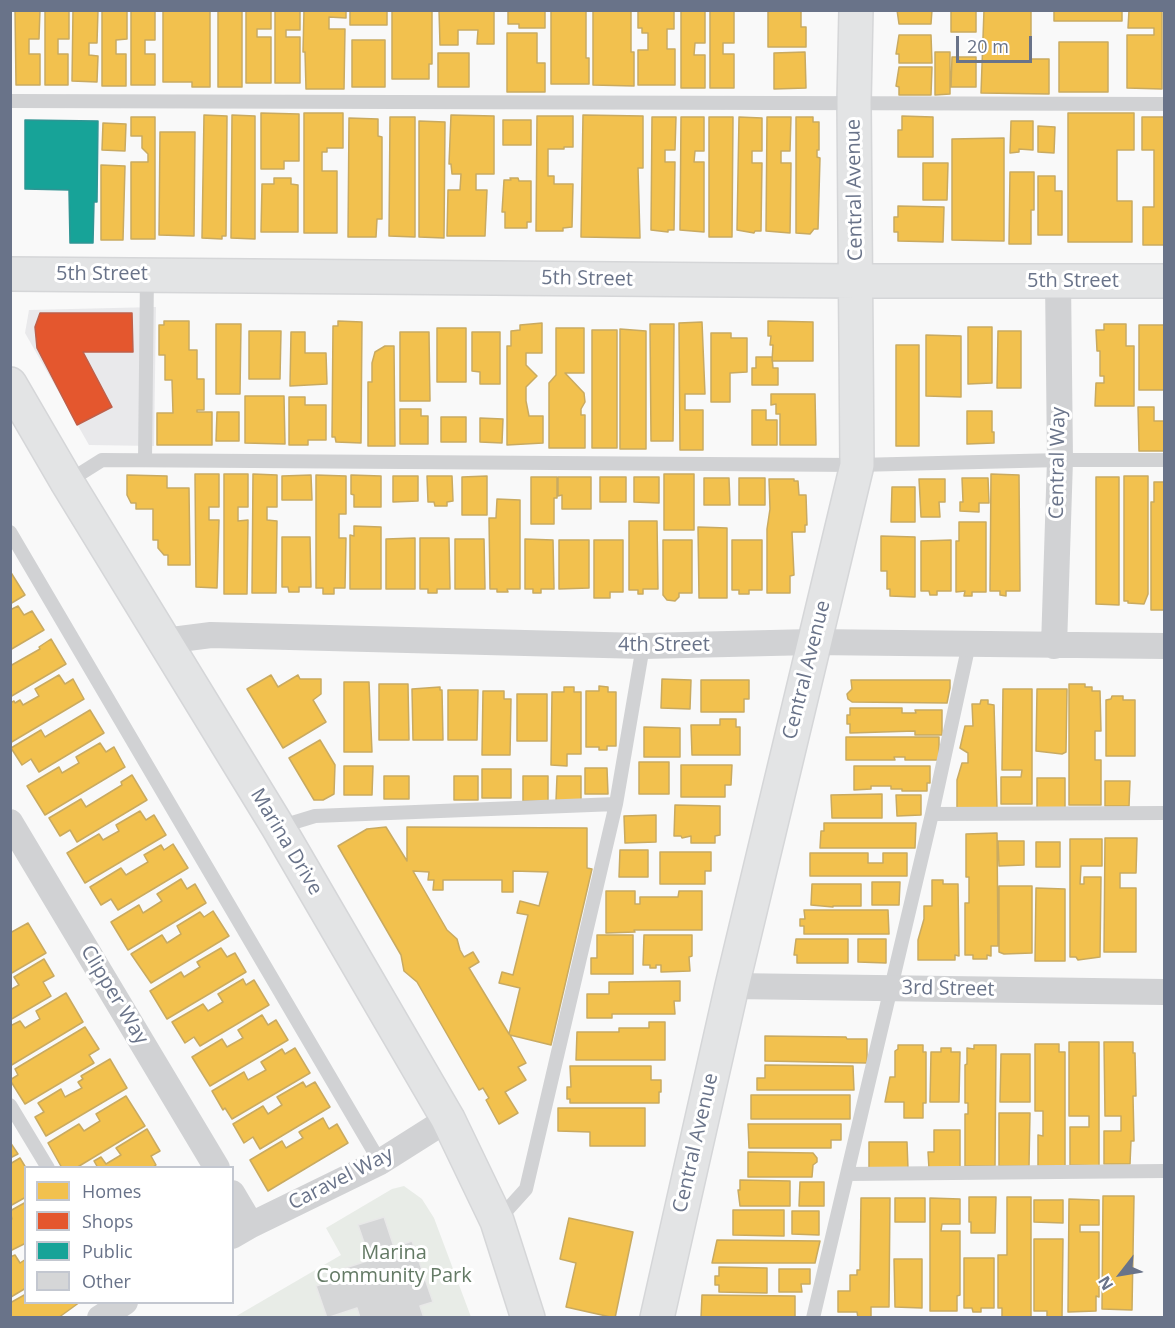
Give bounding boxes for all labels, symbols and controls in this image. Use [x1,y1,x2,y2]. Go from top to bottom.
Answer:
scale bar [959,24,1036,62]
text: 20 m [967,34,1009,58]
street label: Central Avenue [842,119,868,261]
street label: 5th Street [56,262,148,286]
street label: 5th Street [541,266,633,292]
street label: 5th Street [1027,269,1119,293]
street label: Central Way [1045,407,1071,519]
street label: Central Avenue [778,598,836,742]
street label: 4th Street [618,633,710,657]
street label: Marina Drive [245,784,327,900]
street label: Clipper Way [75,941,153,1049]
street label: 3rd Street [901,976,995,1002]
street label: Central Avenue [668,1071,724,1215]
street label: Caravel Way [285,1142,397,1216]
legend [24,1166,234,1304]
text: Homes [82,1179,141,1203]
text: Shops [82,1209,133,1233]
text: Public [82,1239,133,1263]
park label: Marina Community Park [316,1241,472,1288]
north arrow [1091,1244,1151,1304]
text: Other [82,1269,131,1293]
text: N [1093,1272,1118,1295]

